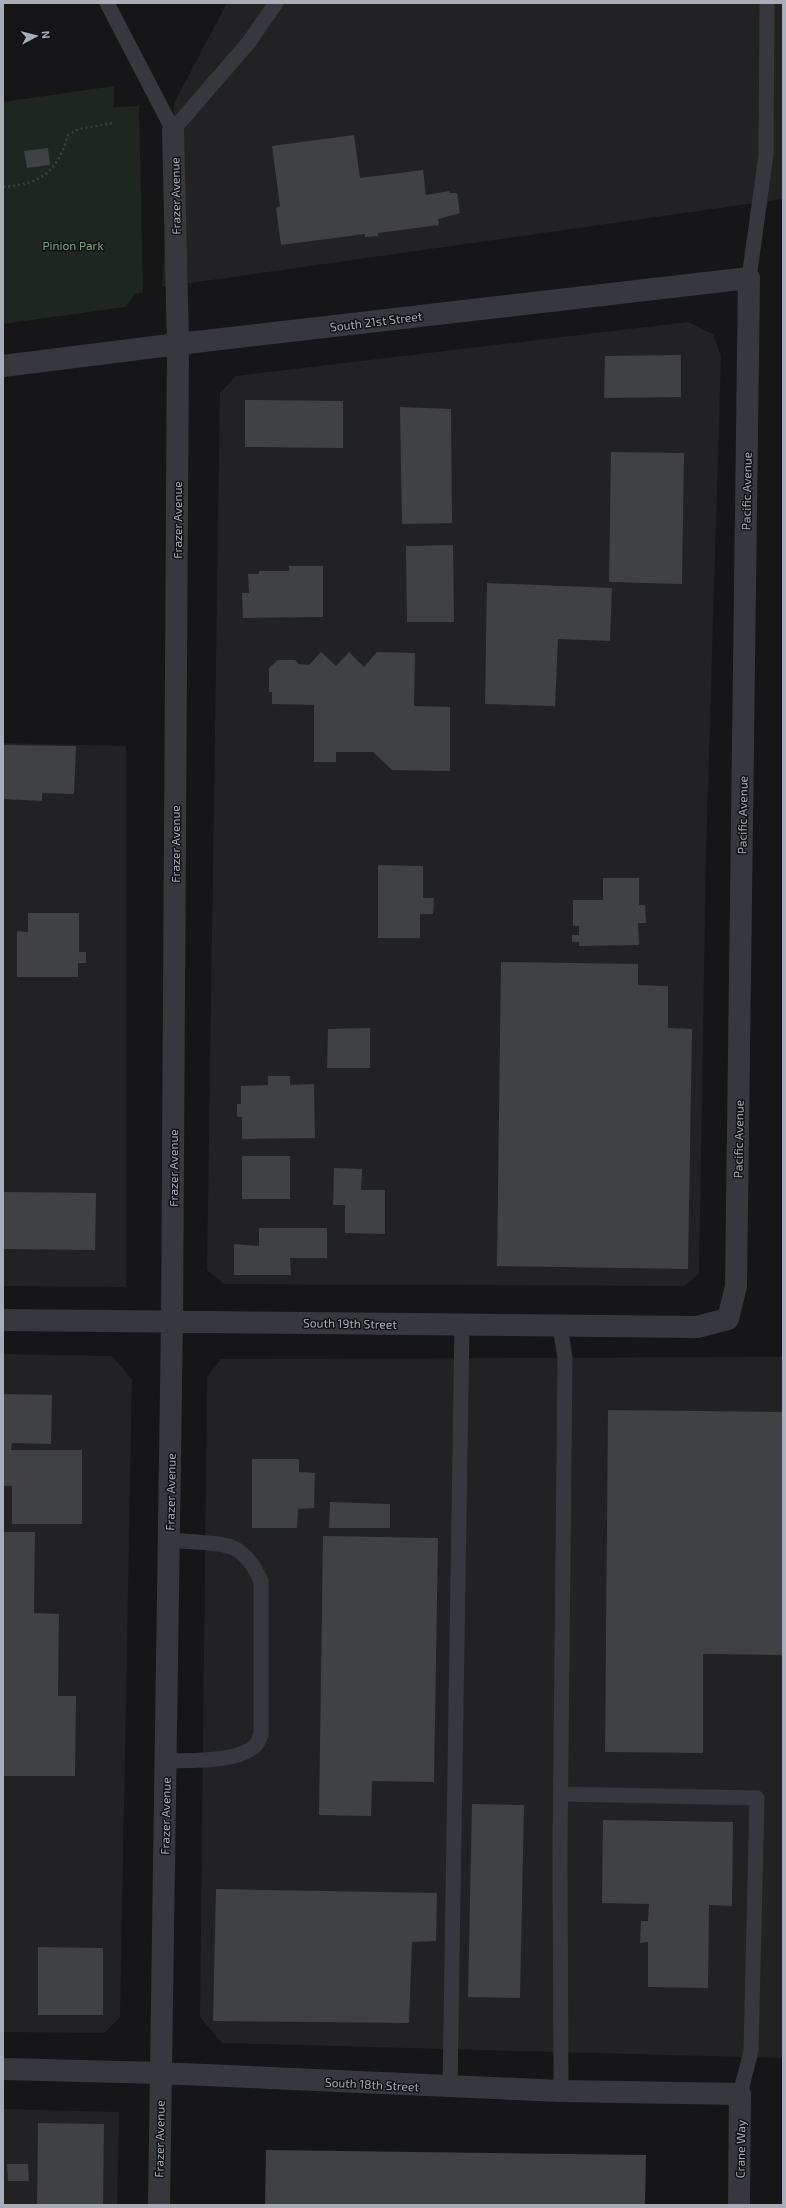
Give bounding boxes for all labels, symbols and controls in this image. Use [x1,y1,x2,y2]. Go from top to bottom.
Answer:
north arrow [16,16,56,56]
text: N [39,30,53,40]
street label: Frazer Avenue [167,157,183,235]
park label: Pinion Park [42,238,104,252]
street label: South 21st Street [329,308,423,334]
street label: Pacific Avenue [738,452,754,530]
street label: Frazer Avenue [170,481,184,559]
street label: Pacific Avenue [734,776,750,854]
street label: Frazer Avenue [168,805,182,883]
street label: Pacific Avenue [730,1100,746,1178]
street label: Frazer Avenue [166,1129,180,1207]
street label: South 19th Street [303,1315,397,1331]
street label: Frazer Avenue [162,1453,178,1531]
street label: Frazer Avenue [157,1777,173,1855]
street label: South 18th Street [325,2075,420,2093]
street label: Frazer Avenue [151,2100,167,2178]
street label: Crane Way [732,2119,748,2178]

